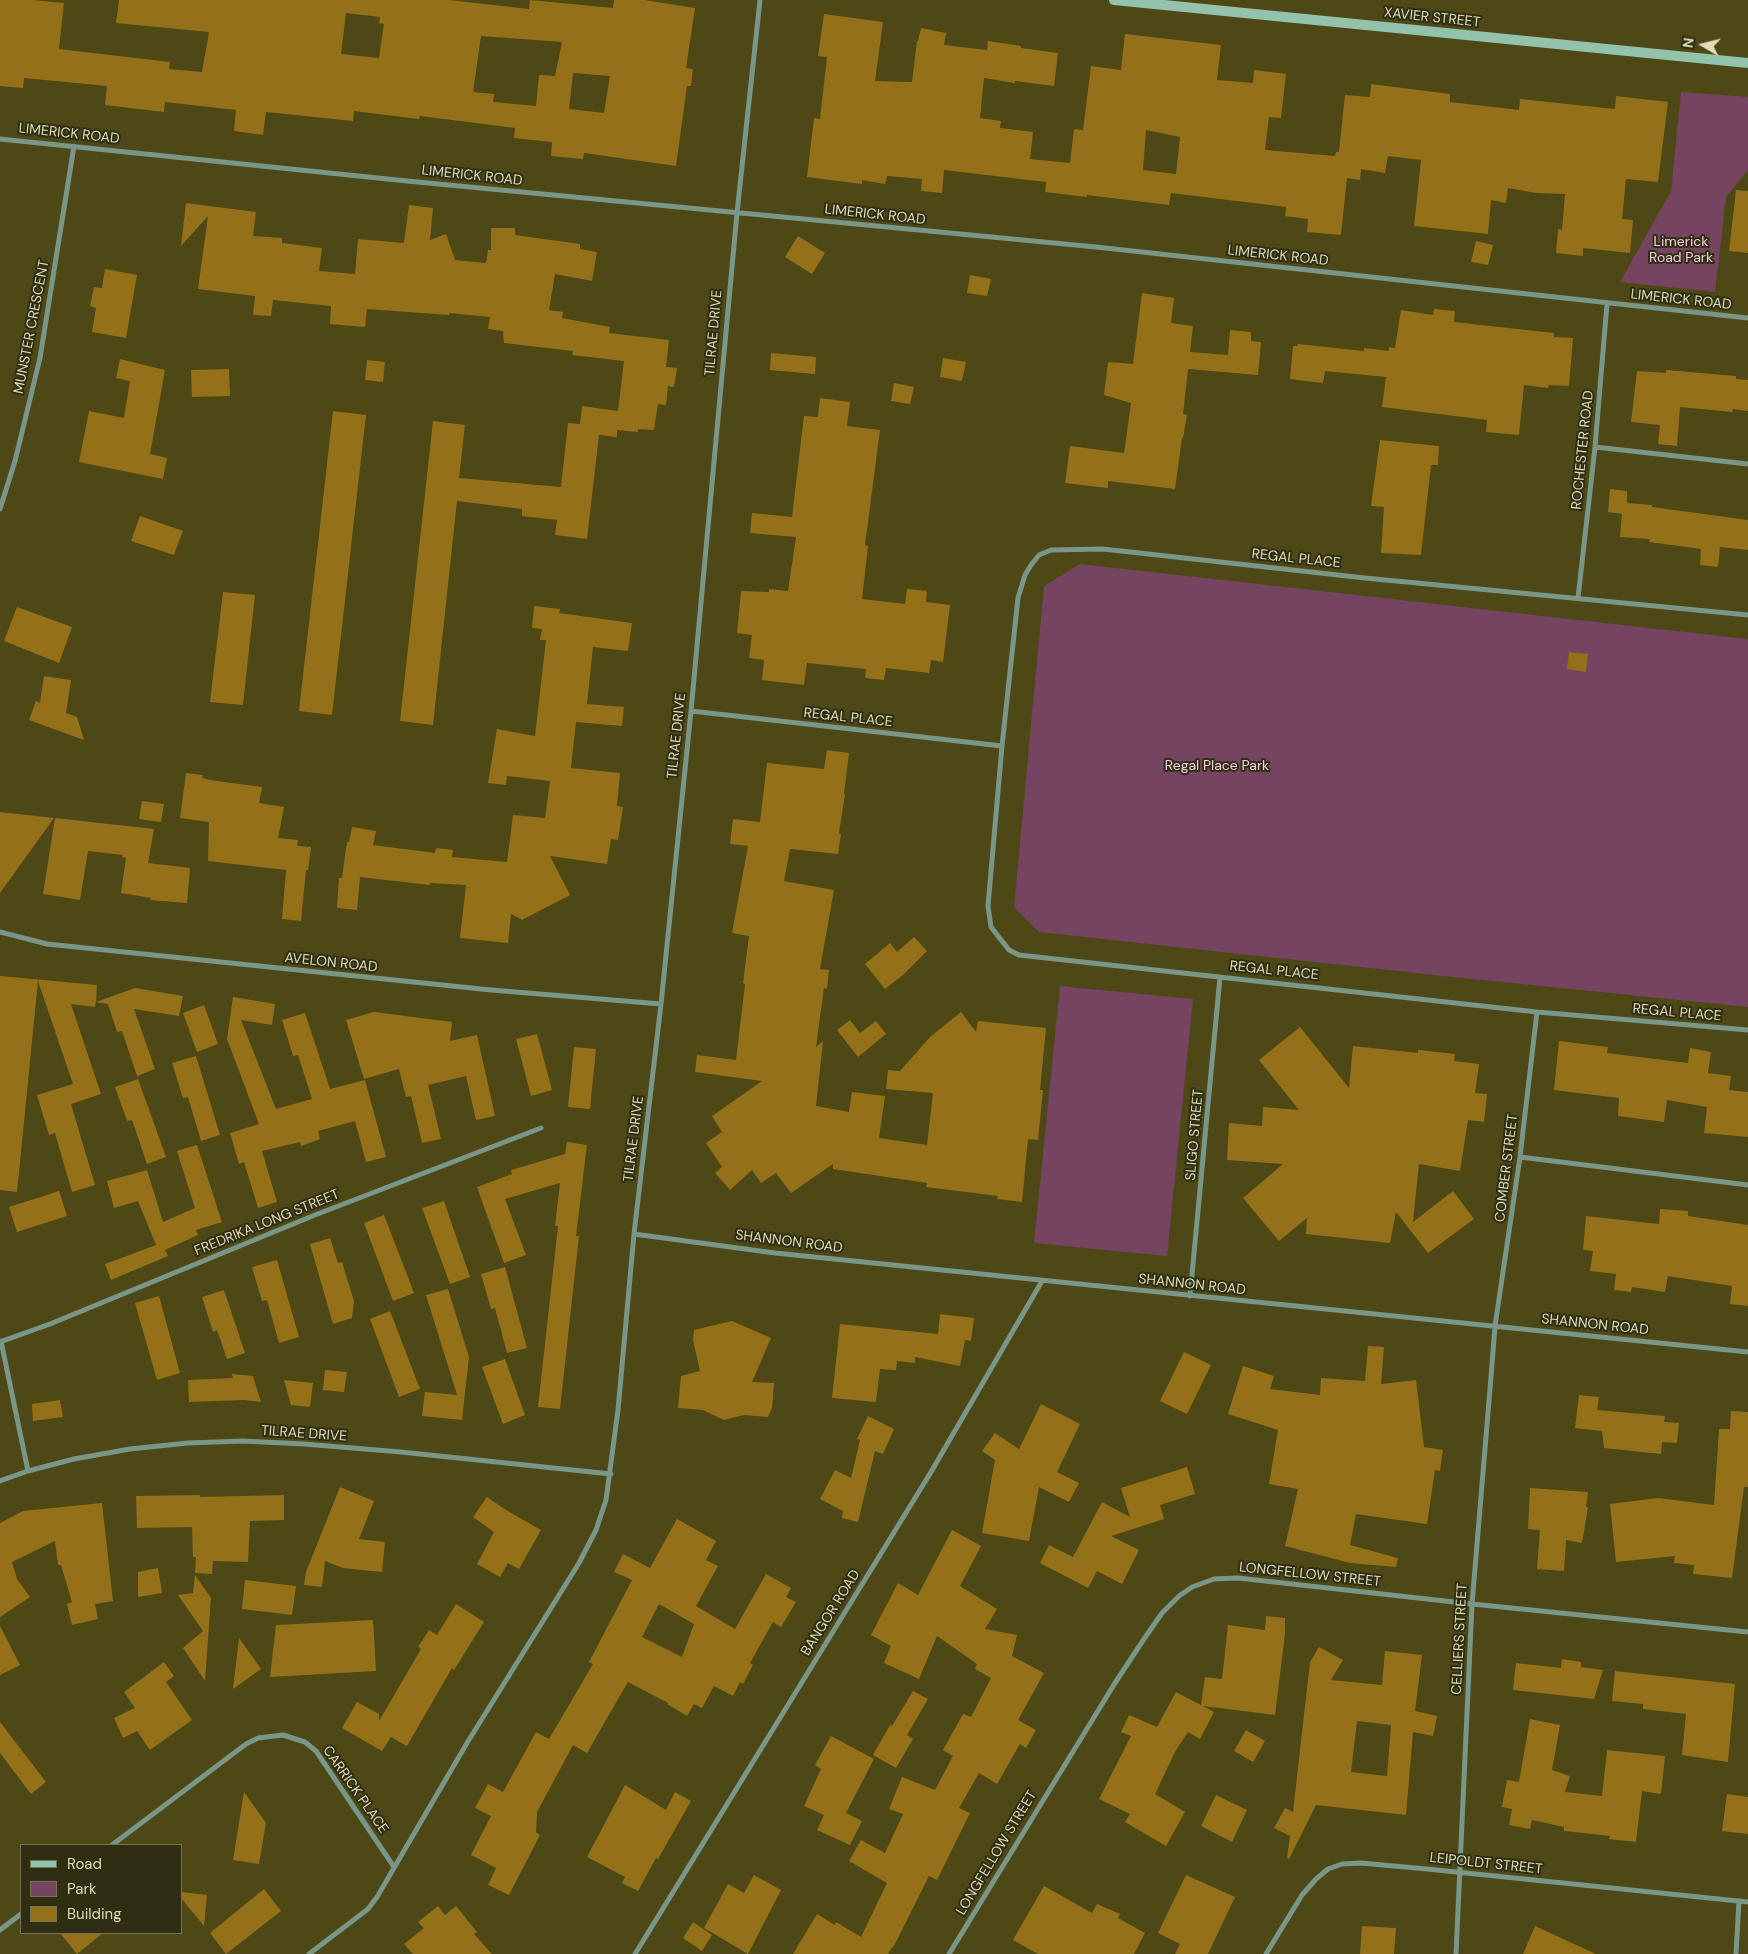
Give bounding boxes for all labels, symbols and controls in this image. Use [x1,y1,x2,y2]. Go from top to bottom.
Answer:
street label: XAVIER STREET [1383,5,1481,31]
north arrow [1678,20,1728,70]
text: N [1679,37,1698,49]
street label: LIMERICK ROAD [18,120,120,148]
street label: LIMERICK ROAD [421,162,523,190]
street label: LIMERICK ROAD [824,201,926,229]
park label: Limerick Road Park [1649,234,1713,266]
street label: LIMERICK ROAD [1227,242,1329,270]
street label: MUNSTER CRESCENT [11,259,53,395]
street label: LIMERICK ROAD [1630,286,1732,314]
street label: TILRAE DRIVE [702,289,726,377]
street label: ROCHESTER ROAD [1568,390,1598,510]
street label: REGAL PLACE [1251,546,1341,572]
street label: TILRAE DRIVE [664,692,690,780]
street label: REGAL PLACE [803,705,893,731]
park label: Regal Place Park [1165,758,1269,774]
street label: AVELON ROAD [284,950,378,976]
street label: REGAL PLACE [1229,958,1319,984]
street label: REGAL PLACE [1632,1001,1722,1025]
street label: SLIGO STREET [1183,1089,1207,1181]
street label: TILRAE DRIVE [620,1095,648,1183]
street label: COMBER STREET [1492,1113,1522,1223]
street label: FREDRIKA LONG STREET [192,1186,342,1260]
street label: SHANNON ROAD [734,1227,844,1257]
street label: SHANNON ROAD [1137,1271,1247,1299]
street label: SHANNON ROAD [1540,1311,1650,1339]
street label: TILRAE DRIVE [260,1423,348,1445]
street label: LONGFELLOW STREET [1238,1559,1382,1591]
street label: BANGOR ROAD [798,1567,864,1659]
street label: CELLIERS STREET [1449,1583,1471,1695]
street label: CARRICK PLACE [319,1743,391,1837]
street label: LONGFELLOW STREET [953,1788,1041,1918]
legend [20,1844,182,1934]
street label: LEIPOLDT STREET [1429,1850,1543,1878]
text: Road [67,1854,102,1874]
text: Park [67,1879,97,1899]
text: Building [67,1904,122,1924]

